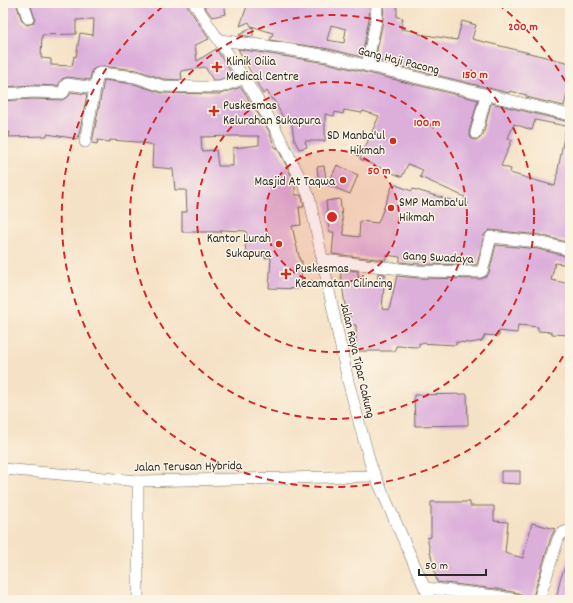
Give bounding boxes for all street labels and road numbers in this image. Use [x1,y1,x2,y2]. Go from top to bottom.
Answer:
street label: Gang Haji Pacong [356,42,442,81]
street label: Gang Swadaya [402,247,475,270]
street label: Jalan Raya Tipar Cakung [334,301,379,421]
street label: Jalan Terusan Hybrida [134,457,243,478]

